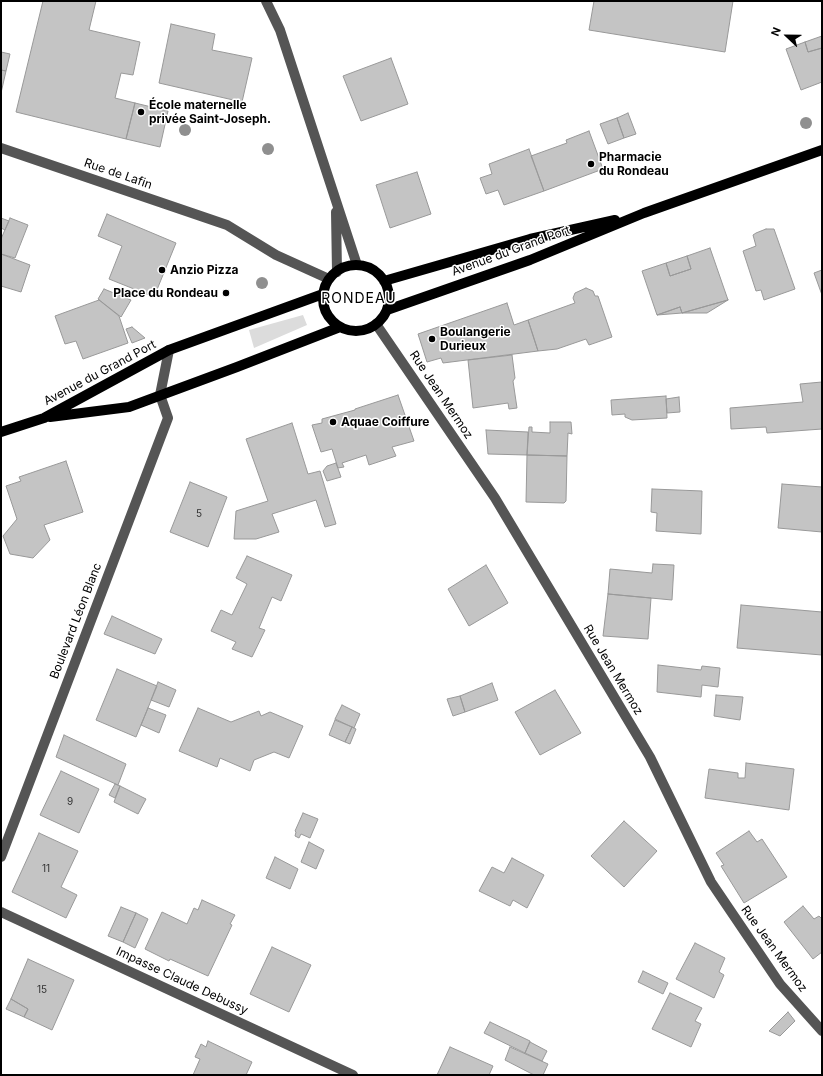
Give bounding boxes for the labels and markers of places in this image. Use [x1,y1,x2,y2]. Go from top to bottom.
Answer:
place label: École maternelle privée Saint-Joseph. [149,98,271,126]
marker: École maternelle privée Saint-Joseph. [136,107,146,117]
place label: Pharmacie du Rondeau [599,150,669,178]
marker: Pharmacie du Rondeau [586,159,596,169]
place label: Anzio Pizza [170,263,238,277]
marker: Anzio Pizza [157,265,167,275]
place label: Place du Rondeau [113,286,218,300]
marker: Place du Rondeau [221,288,231,298]
place label: Boulangerie Durieux [440,325,511,353]
marker: Boulangerie Durieux [427,334,437,344]
place label: Aquae Coiffure [341,415,429,429]
marker: Aquae Coiffure [328,417,338,427]

